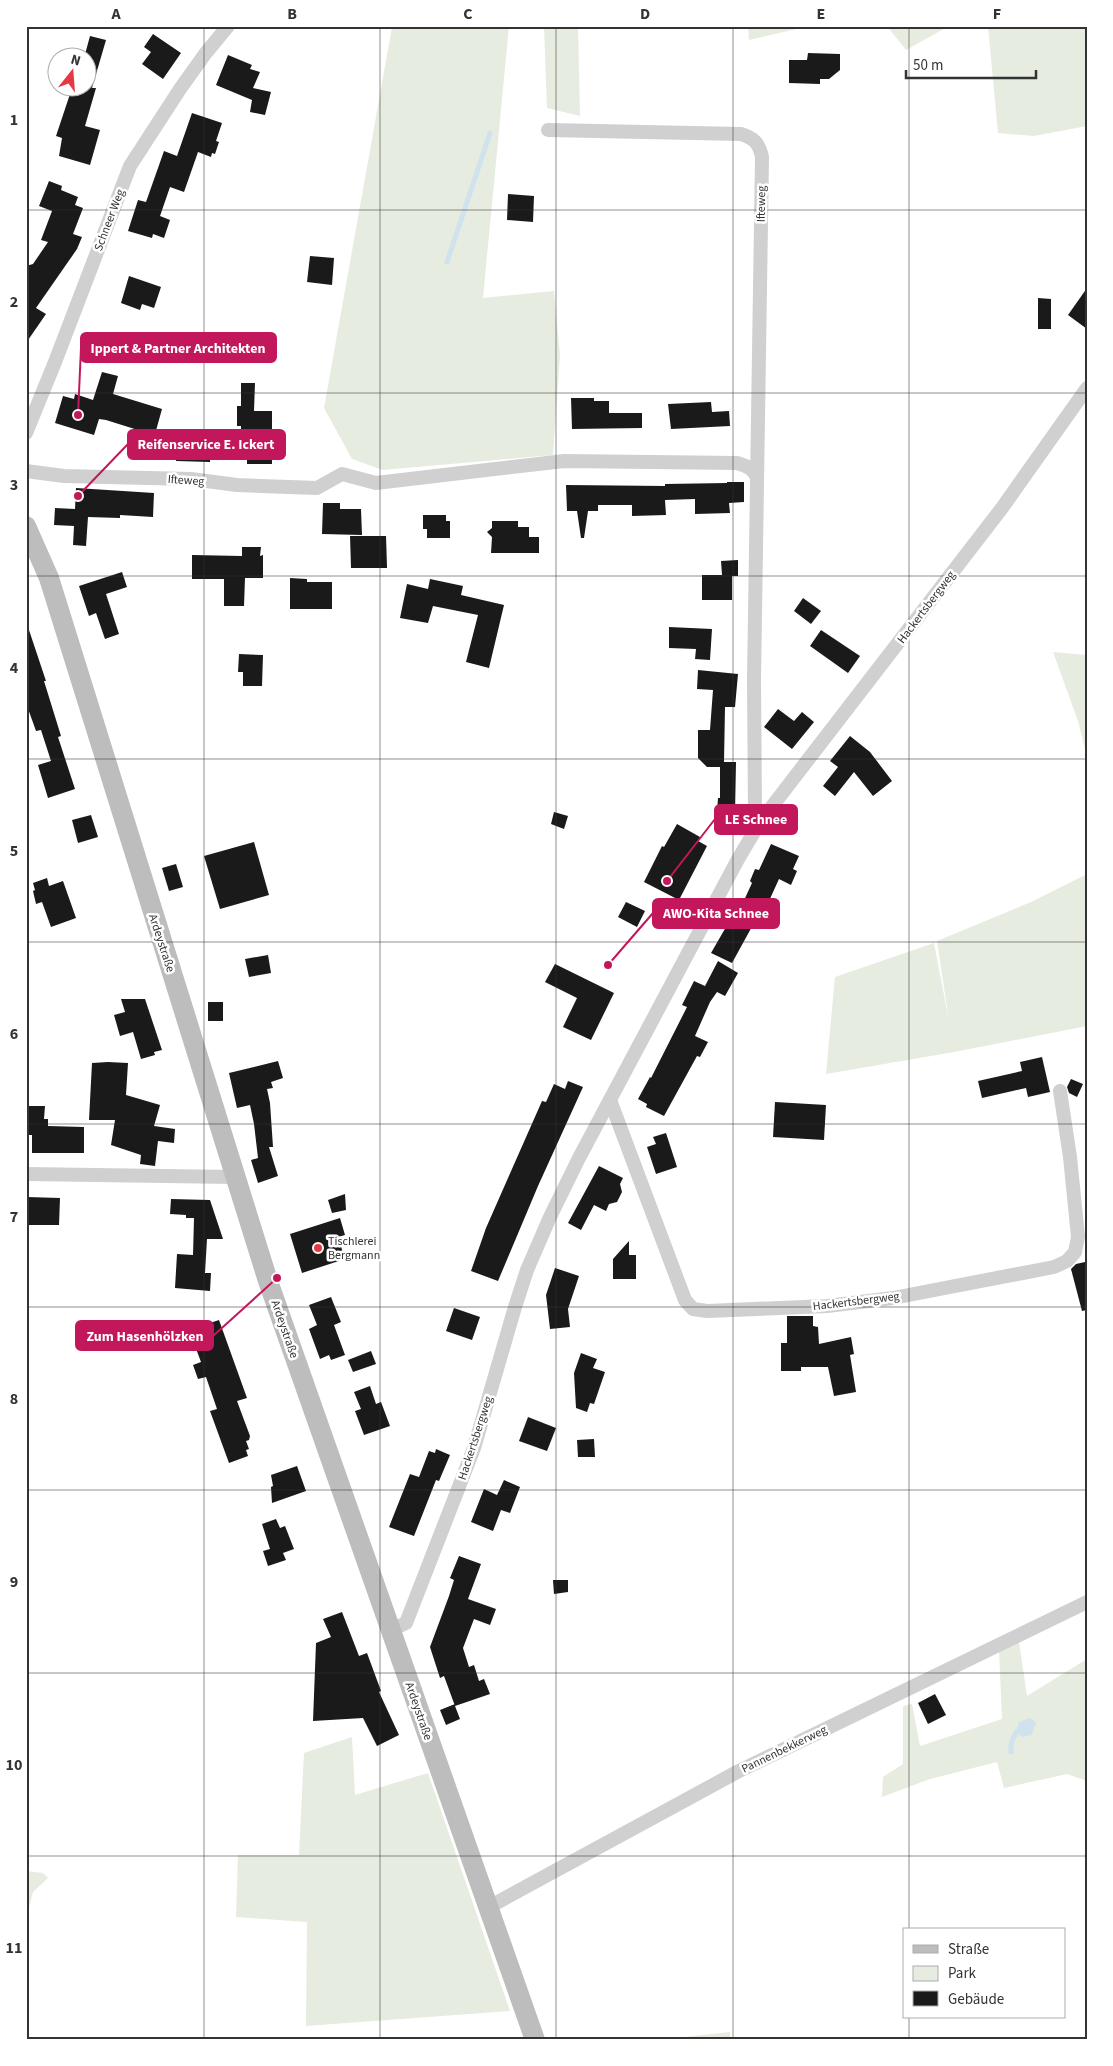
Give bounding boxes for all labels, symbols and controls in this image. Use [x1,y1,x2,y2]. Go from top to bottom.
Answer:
text: A [110,3,121,25]
text: B [287,3,297,25]
text: C [463,3,473,25]
text: D [640,3,650,25]
text: E [817,3,825,25]
text: F [993,3,1001,25]
north arrow [48,48,98,98]
scale bar [906,48,1036,80]
text: N [68,50,83,71]
text: 50 m [913,55,943,76]
text: 1 [10,109,18,131]
street label: Ifteweg [753,186,770,222]
street label: Schneer Weg [90,187,129,253]
text: 2 [10,291,18,313]
callout: Ippert & Partner Architekten [81,333,276,362]
text: Ippert & Partner Architekten [91,339,265,359]
callout: Reifenservice E. Ickert [128,430,285,459]
text: Reifenservice E. Ickert [138,435,275,455]
street label: Ifteweg [167,471,205,490]
text: 3 [10,474,18,496]
street label: Hackertsbergweg [893,567,959,647]
text: 4 [10,657,19,679]
callout: LE Schnee [715,805,797,834]
text: LE Schnee [725,810,787,830]
text: 5 [10,840,18,862]
callout: AWO-Kita Schnee [653,899,779,928]
text: AWO-Kita Schnee [662,904,769,924]
street label: Ardeystraße [144,912,179,975]
text: 6 [10,1023,18,1045]
text: 7 [10,1206,18,1228]
place label: Tischlerei Bergmann [328,1233,380,1264]
marker: Tischlerei Bergmann [312,1242,324,1254]
street label: Hackertsbergweg [812,1288,900,1315]
street label: Ardeystraße [267,1298,302,1361]
callout: Zum Hasenhölzken [76,1321,213,1350]
text: Zum Hasenhölzken [86,1327,204,1347]
text: 8 [10,1388,18,1410]
street label: Hackertsbergweg [454,1394,497,1482]
text: 9 [10,1571,18,1593]
street label: Ardeystraße [401,1680,436,1743]
street label: Pannenbekkerweg [739,1721,830,1777]
text: 10 [6,1754,22,1776]
legend [903,1928,1066,2018]
text: 11 [6,1937,22,1959]
text: Straße [948,1939,989,1960]
text: Park [948,1963,977,1984]
text: Gebäude [948,1989,1004,2010]

